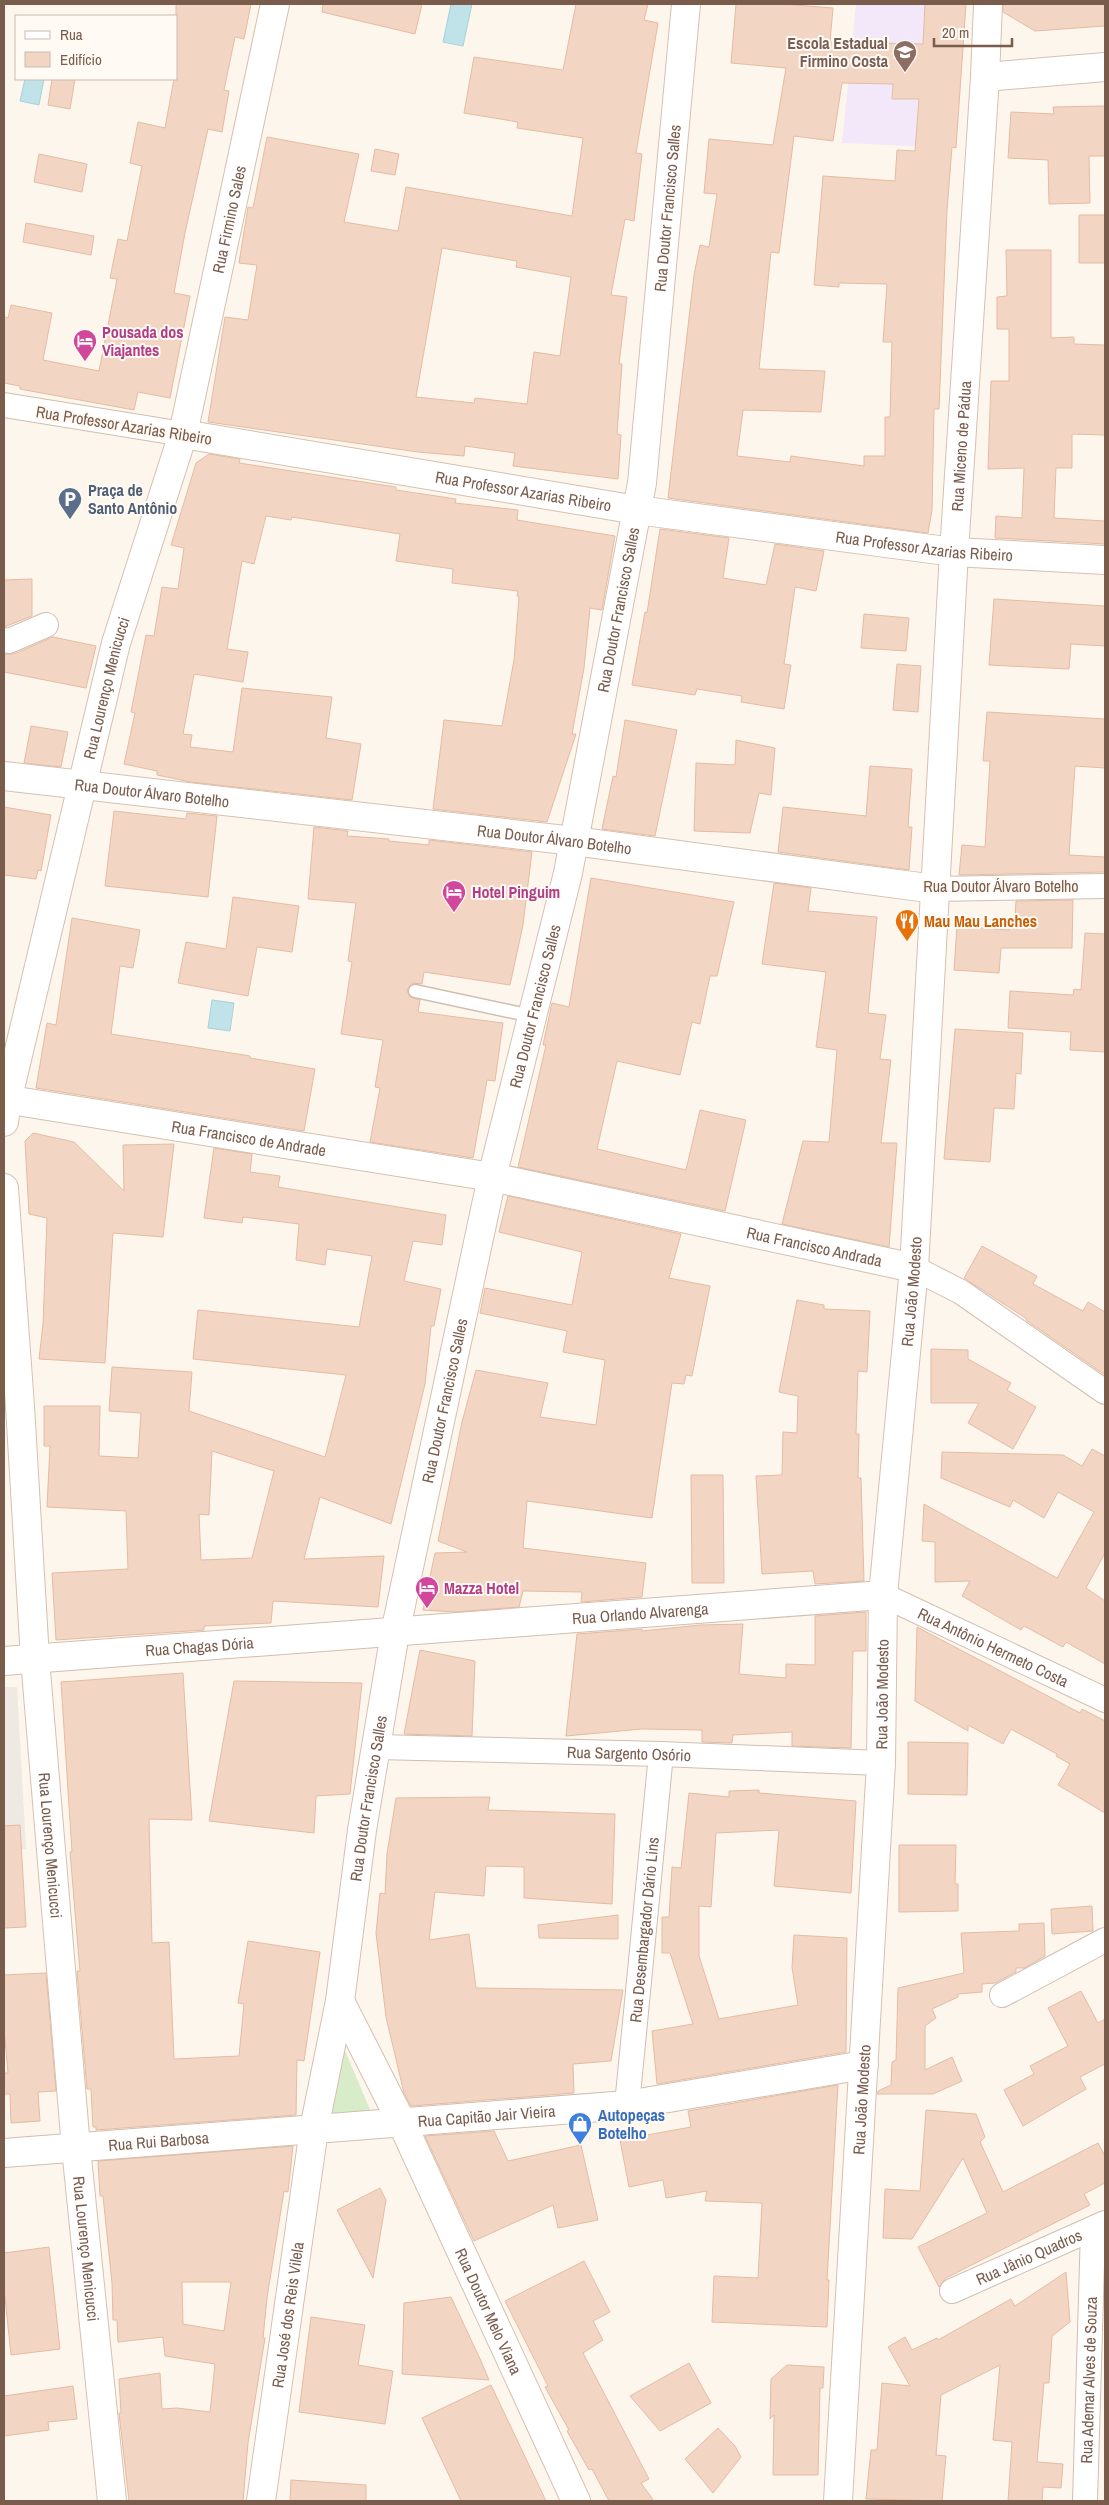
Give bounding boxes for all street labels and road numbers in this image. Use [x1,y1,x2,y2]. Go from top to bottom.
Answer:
street label: Rua Doutor Francisco Salles [649,124,686,293]
street label: Rua Firmino Sales [207,164,251,275]
street label: Rua Miceno de Pádua [946,379,976,512]
street label: Rua Professor Azarias Ribeiro [34,400,214,450]
street label: Rua Professor Azarias Ribeiro [434,465,613,517]
street label: Rua Doutor Francisco Salles [591,525,644,694]
street label: Rua Professor Azarias Ribeiro [834,525,1013,566]
street label: Rua Lourenço Menicucci [78,614,135,761]
street label: Rua Doutor Álvaro Botelho [74,773,231,813]
street label: Rua Doutor Álvaro Botelho [476,819,633,860]
street label: Rua Doutor Álvaro Botelho [923,875,1079,897]
street label: Rua Doutor Francisco Salles [504,922,566,1090]
street label: Rua Francisco de Andrade [170,1115,328,1161]
street label: Rua Francisco Andrada [745,1221,885,1272]
street label: Rua João Modesto [896,1236,927,1348]
street label: Rua Doutor Francisco Salles [416,1316,473,1485]
street label: Rua Orlando Alvarenga [571,1597,710,1629]
street label: Rua Antônio Hermeto Costa [914,1602,1073,1693]
street label: Rua Chagas Dória [144,1631,255,1661]
street label: Rua João Modesto [870,1639,893,1749]
street label: Rua Doutor Francisco Salles [344,1714,392,1883]
street label: Rua Sargento Osório [567,1741,691,1766]
street label: Rua Lourenço Menicucci [34,1772,68,1919]
street label: Rua Desembargador Dário Lins [624,1836,664,2023]
street label: Rua João Modesto [847,2044,876,2155]
street label: Rua Capitão Jair Vieira [417,2100,557,2132]
street label: Rua Rui Barbosa [107,2126,210,2156]
street label: Rua Lourenço Menicucci [68,2175,105,2322]
street label: Rua Jânio Quadros [972,2224,1085,2290]
street label: Rua José dos Reis Vilela [266,2240,309,2389]
street label: Rua Doutor Melo Viana [450,2244,528,2379]
street label: Rua Ademar Alves de Souza [1075,2295,1102,2464]

